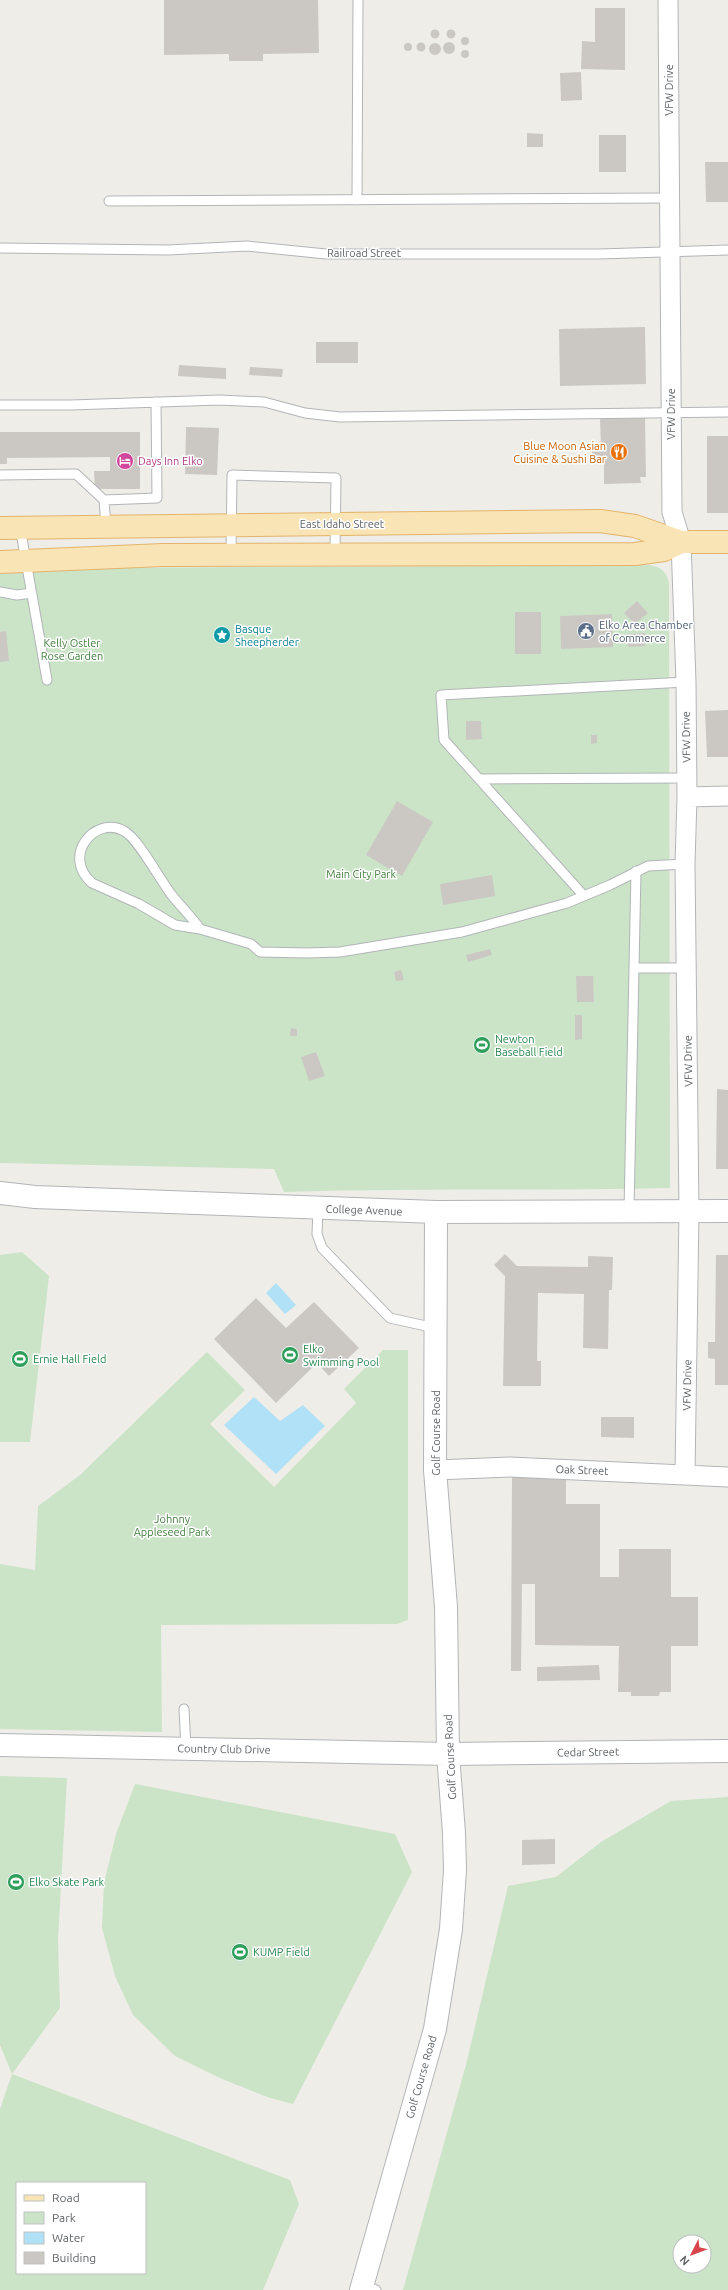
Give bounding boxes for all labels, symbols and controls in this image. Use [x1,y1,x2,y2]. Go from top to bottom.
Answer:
street label: VFW Drive [663,64,675,116]
street label: Railroad Street [327,247,402,259]
street label: VFW Drive [665,388,677,440]
place label: Blue Moon Asian Cuisine & Sushi Bar [513,440,607,465]
restaurant icon: Blue Moon Asian Cuisine & Sushi Bar [609,442,629,462]
hotel icon: Days Inn Elko [115,451,135,471]
place label: Days Inn Elko [138,455,203,467]
street label: East Idaho Street [300,518,385,530]
place label: Elko Area Chamber of Commerce [599,619,694,644]
public building icon: Elko Area Chamber of Commerce [576,621,596,641]
place label: Basque Sheepherder [235,623,300,648]
place icon: Basque Sheepherder [212,625,232,645]
park label: Kelly Ostler Rose Garden [41,637,103,662]
street label: VFW Drive [680,711,692,763]
park label: Main City Park [326,868,396,880]
place label: Newton Baseball Field [495,1033,563,1058]
sports icon: Newton Baseball Field [472,1035,492,1055]
street label: VFW Drive [682,1035,694,1087]
street label: College Avenue [325,1203,403,1217]
place label: Elko Swimming Pool [303,1343,379,1368]
sports icon: Elko Swimming Pool [280,1345,300,1365]
sports icon: Ernie Hall Field [10,1349,30,1369]
place label: Ernie Hall Field [33,1353,106,1365]
street label: VFW Drive [681,1359,693,1411]
street label: Golf Course Road [430,1390,442,1476]
street label: Oak Street [555,1463,609,1477]
park label: Johnny Appleseed Park [134,1513,211,1538]
street label: Golf Course Road [442,1714,458,1800]
street label: Country Club Drive [177,1742,271,1756]
street label: Cedar Street [557,1745,620,1759]
sports icon: Elko Skate Park [6,1872,26,1892]
place label: Elko Skate Park [29,1876,104,1888]
sports icon: KUMP Field [230,1942,250,1962]
place label: KUMP Field [253,1946,310,1958]
street label: Golf Course Road [403,2034,439,2120]
legend [16,2182,146,2274]
text: Road [52,2191,80,2204]
text: Park [52,2211,76,2224]
text: Water [52,2231,85,2244]
north arrow [672,2234,712,2274]
text: Building [52,2251,96,2264]
text: N [677,2254,692,2268]

